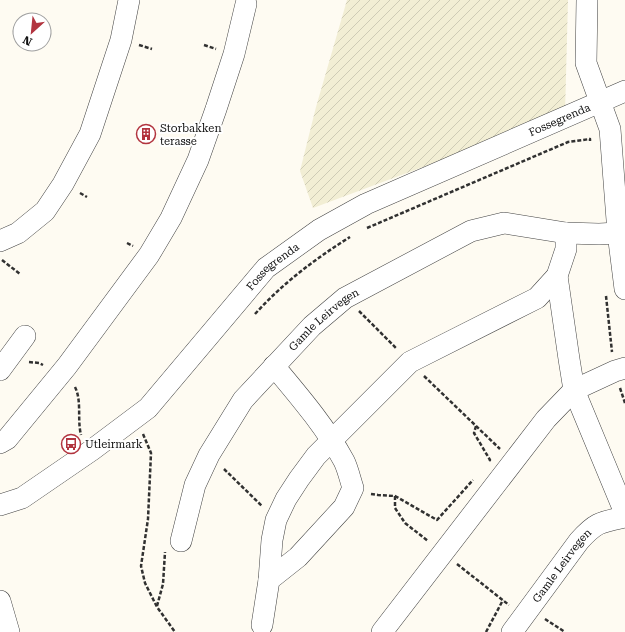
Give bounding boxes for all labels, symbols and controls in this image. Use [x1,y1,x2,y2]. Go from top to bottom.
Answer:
north arrow [12,12,52,52]
text: N [20,33,34,48]
street label: Fossegrenda [527,100,592,139]
place label: Storbakken terasse [160,122,222,148]
building icon: Storbakken terasse [135,123,157,145]
street label: Fossegrenda [244,240,301,293]
street label: Gamle Leirvegen [286,285,361,353]
bus stop icon: Utleirmark [60,433,82,455]
place label: Utleirmark [85,438,143,451]
street label: Gamle Leirvegen [530,526,594,605]

